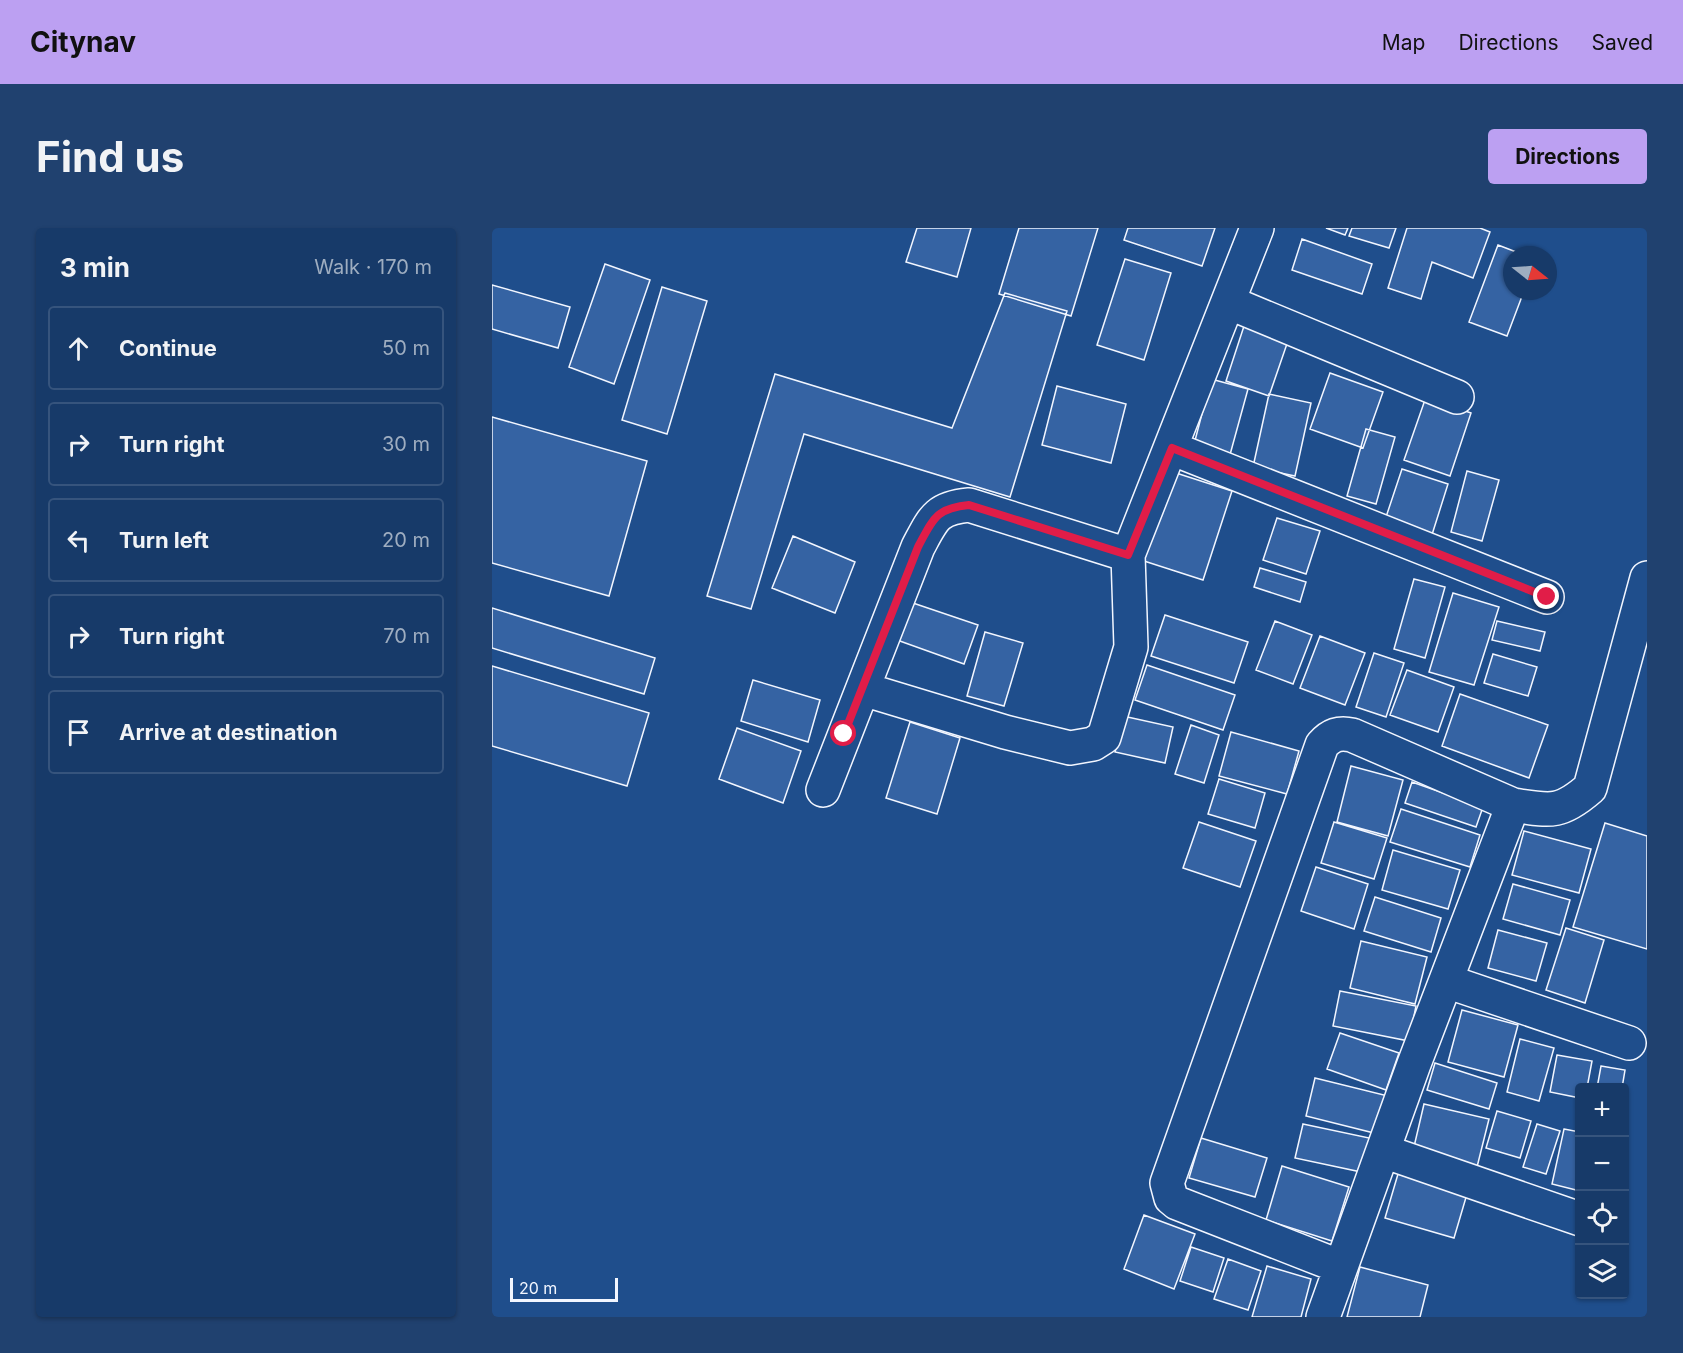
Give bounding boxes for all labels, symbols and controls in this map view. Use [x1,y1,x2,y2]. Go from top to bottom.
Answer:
text: Citynav [30,25,136,59]
text: Map [1382,30,1425,55]
text: Directions [1458,30,1559,55]
text: Saved [1592,30,1653,55]
button: Directions [1488,129,1647,184]
text: Find us [36,131,184,182]
north arrow [1503,246,1557,300]
text: 3 min [60,252,130,283]
text: Walk · 170 m [314,255,432,279]
icon: ahead [62,332,95,365]
text: Continue [119,335,217,361]
text: 50 m [382,336,430,360]
icon: right [62,428,95,461]
text: Turn right [119,431,225,457]
text: 30 m [382,432,430,456]
icon: left [62,524,95,557]
text: Turn left [119,527,209,553]
text: 20 m [382,528,430,552]
route end [1533,583,1559,609]
icon: right [62,620,95,653]
text: Turn right [119,623,225,649]
text: 70 m [383,624,430,648]
icon: arrive [62,716,95,749]
text: Arrive at destination [119,719,338,745]
route start [830,720,856,746]
map controls [1575,1083,1629,1299]
button: + [1575,1083,1629,1137]
button: − [1575,1137,1629,1191]
button: locate [1575,1191,1629,1245]
button: layers [1575,1245,1629,1299]
scale bar [510,1275,618,1302]
text: 20 m [519,1278,557,1298]

